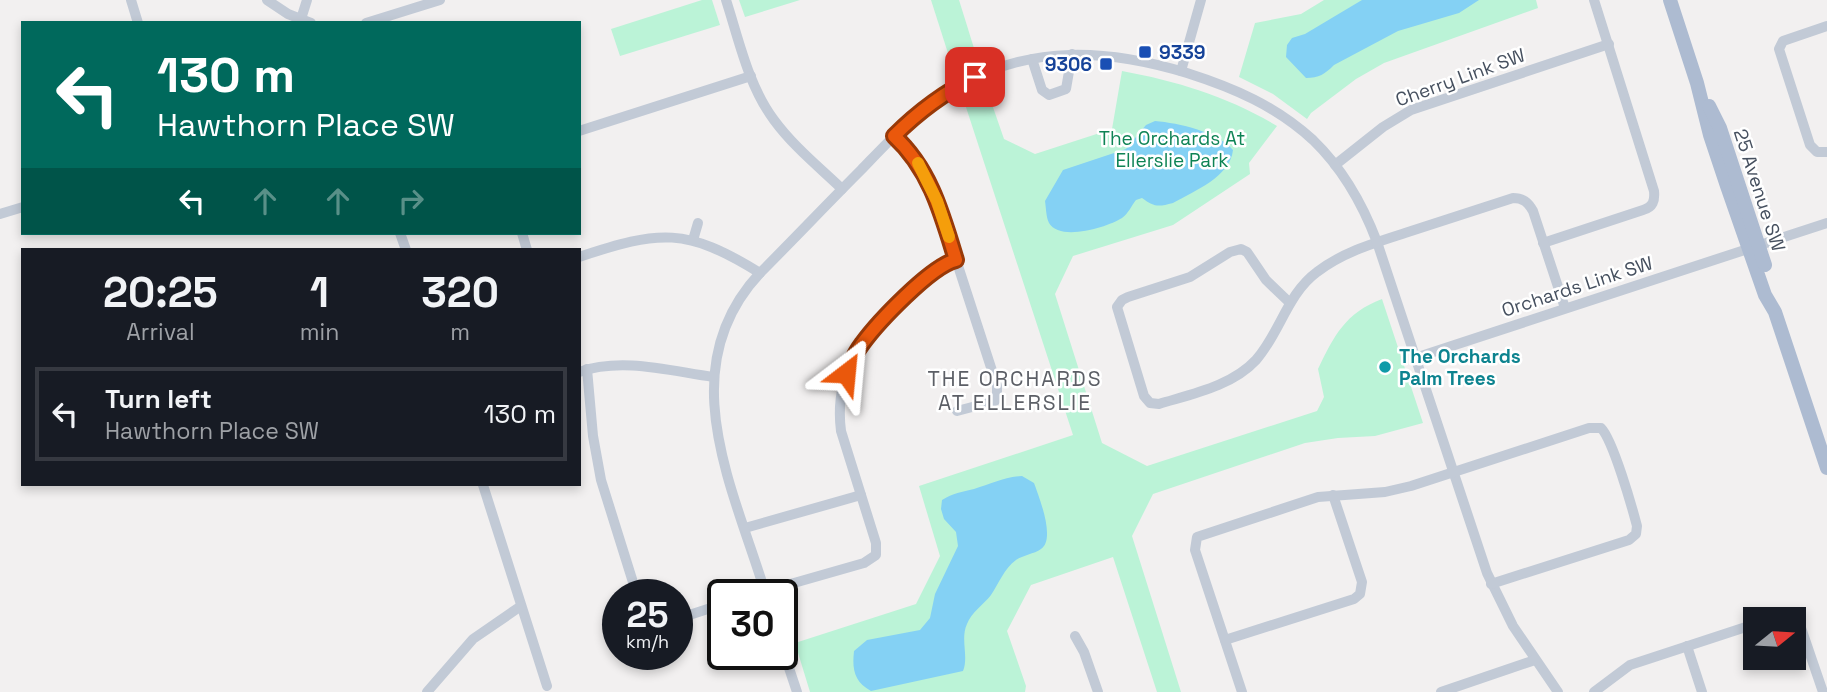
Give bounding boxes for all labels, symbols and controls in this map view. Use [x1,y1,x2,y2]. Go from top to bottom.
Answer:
place label: 9339 [1159,40,1206,65]
street label: Cherry Link SW [1392,42,1528,112]
text: 130 m [157,44,295,106]
marker: 9339 [1137,44,1153,60]
pin [945,47,1005,107]
icon: left [42,49,133,140]
place label: 9306 [1045,52,1092,77]
marker: 9306 [1098,56,1114,72]
icon: arrive [956,58,994,96]
text: Hawthorn Place SW [157,105,455,145]
park label: The Orchards At Ellerslie Park [1099,126,1245,173]
street label: 25 Avenue SW [1728,126,1791,255]
icon: left [173,182,211,220]
icon: ahead [246,182,284,220]
icon: ahead [319,182,357,220]
icon: right [392,182,430,220]
street label: Orchards Link SW [1498,250,1656,323]
text: 20:25 [103,266,218,319]
text: 1 [310,266,329,319]
text: 320 [421,266,499,319]
text: Arrival [126,317,195,347]
text: min [300,317,339,347]
text: m [450,317,470,347]
position arrow [809,336,883,410]
place label: The Orchards Palm Trees [1399,344,1521,391]
marker: The Orchards Palm Trees [1377,359,1393,375]
district label: THE ORCHARDS AT ELLERSLIE [927,365,1103,416]
text: Turn left [105,382,212,416]
icon: left [46,395,84,433]
text: 130 m [484,397,556,431]
text: Hawthorn Place SW [105,416,319,446]
speed limit sign: 30 [707,579,798,670]
text: 25 [627,593,668,637]
north arrow [1743,607,1806,670]
map controls [1743,607,1806,670]
text: km/h [626,630,669,653]

